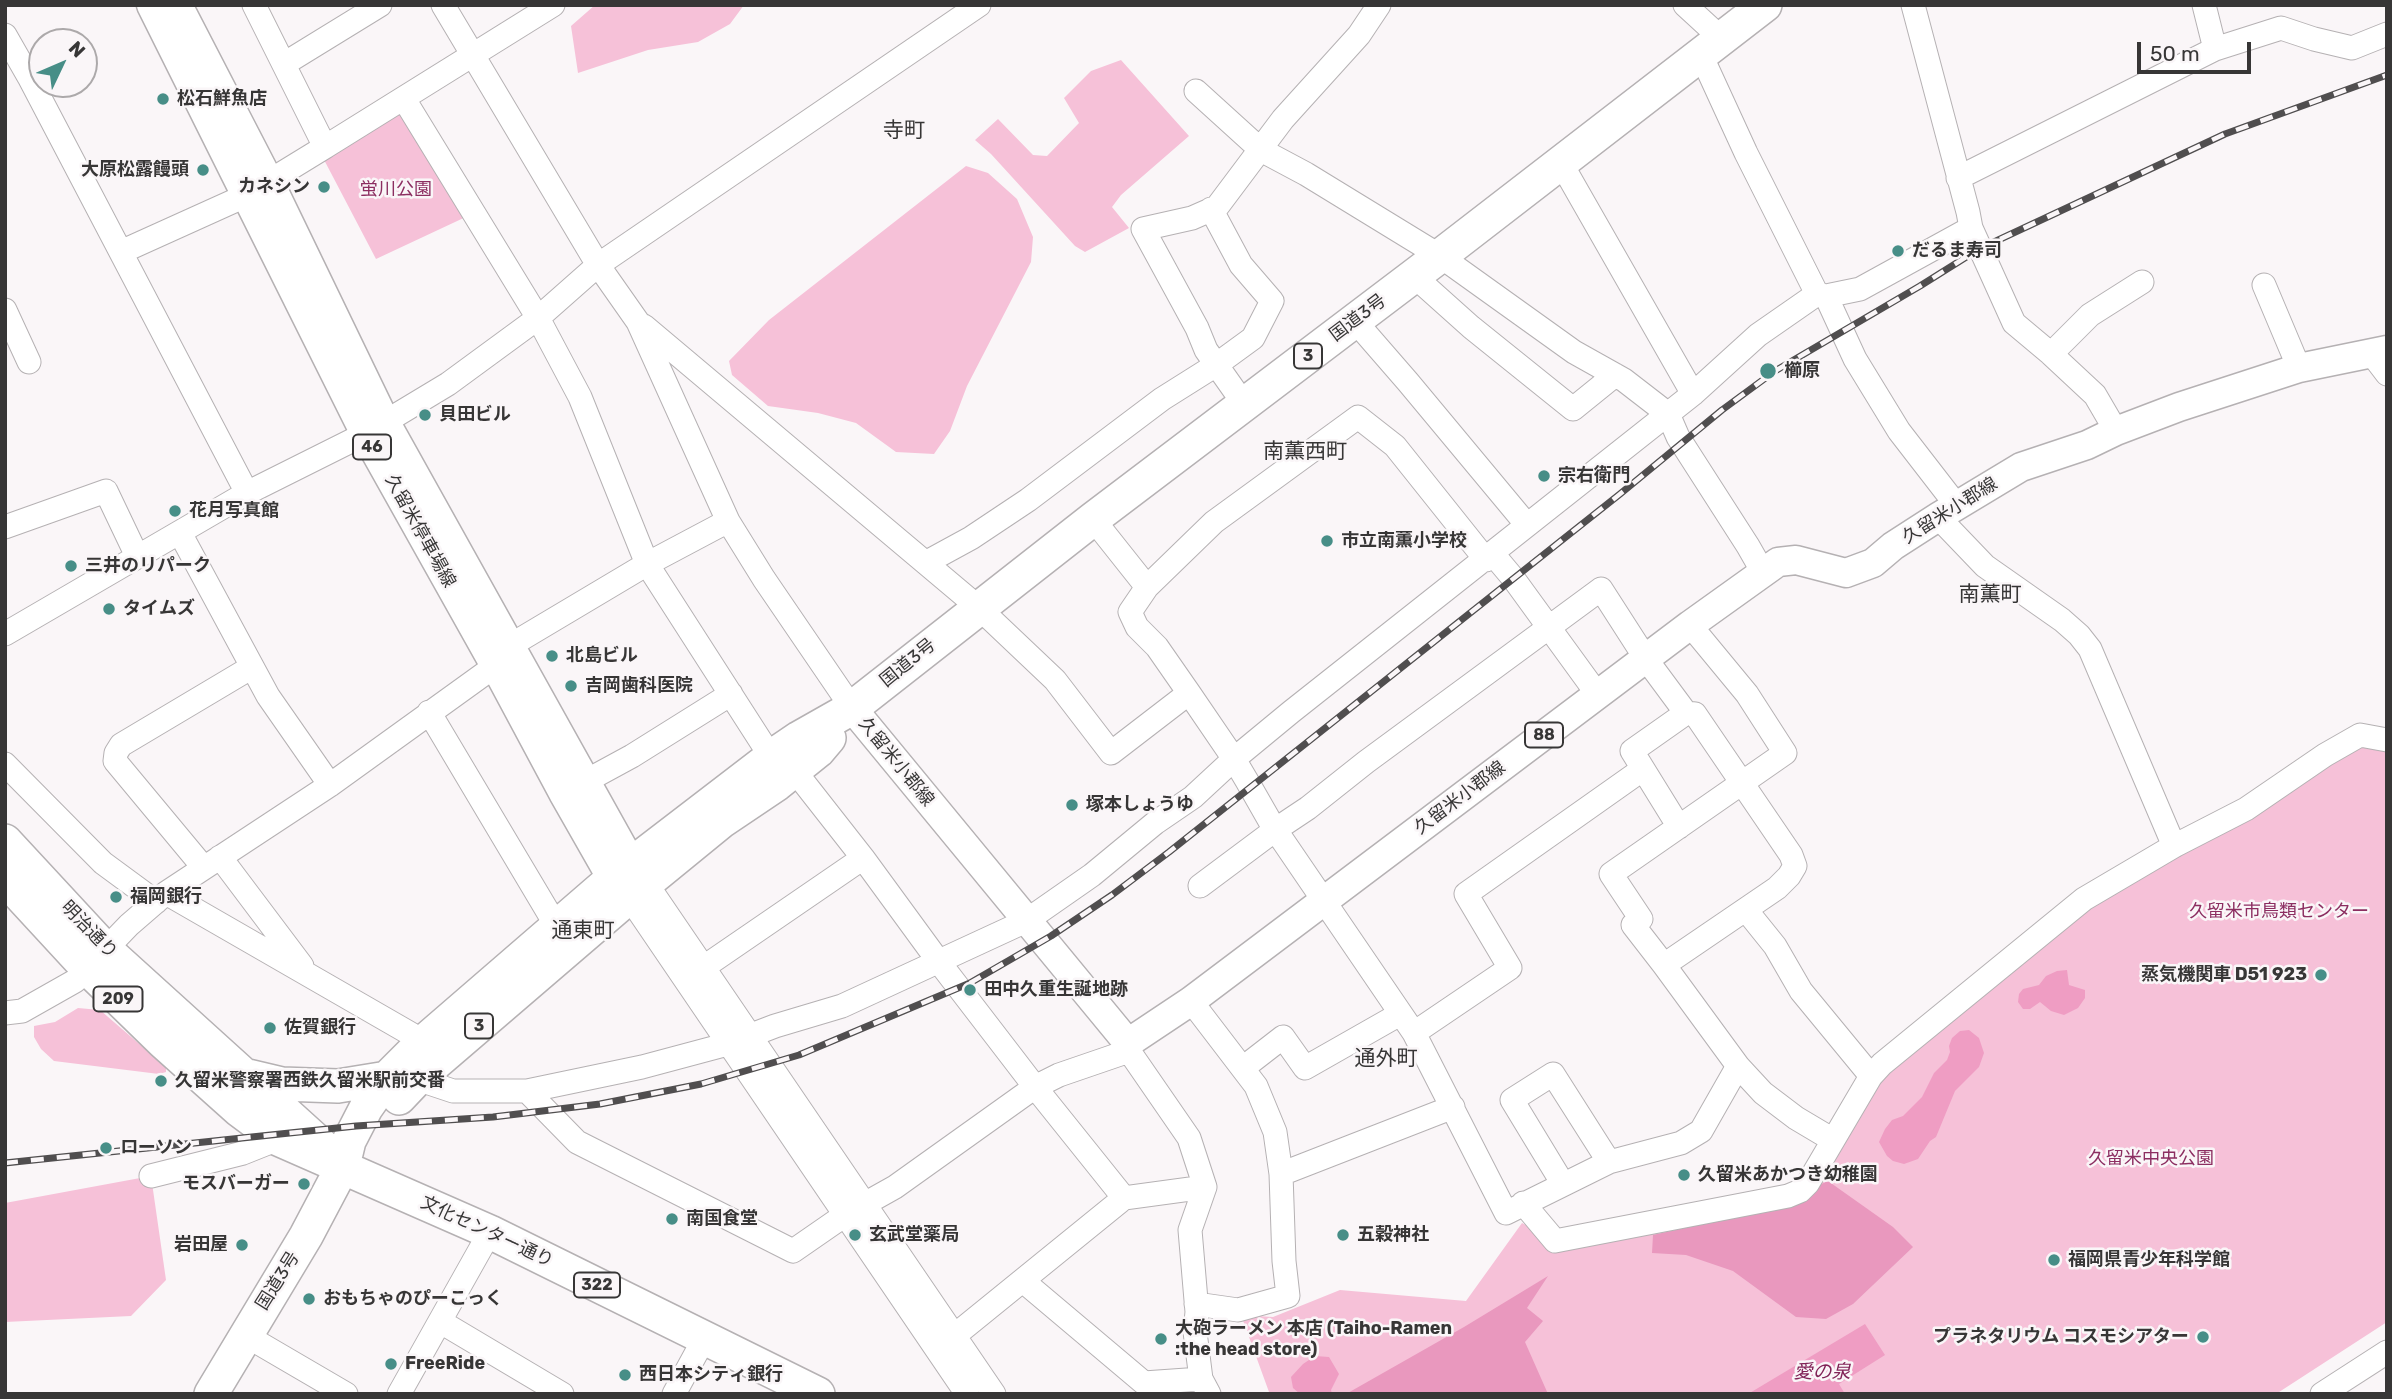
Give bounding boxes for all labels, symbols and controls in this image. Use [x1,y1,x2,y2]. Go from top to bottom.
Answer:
north arrow [28,28,98,98]
scale bar [2140,28,2254,72]
text: N [64,37,90,62]
text: 50 m [2150,41,2200,66]
place label: 松石鮮魚店 [177,88,267,110]
marker: 松石鮮魚店 [155,91,171,107]
district label: 寺町 [883,118,925,144]
place label: 大原松露饅頭 [81,159,189,181]
marker: 大原松露饅頭 [195,162,211,178]
place label: カネシン [238,176,310,198]
marker: カネシン [316,179,332,195]
park label: 蛍川公園 [360,179,432,201]
place label: だるま寿司 [1912,240,2002,262]
marker: だるま寿司 [1890,243,1906,259]
street label: 国道3号 [1326,290,1390,346]
road number: 3 [1294,344,1322,368]
place label: 櫛原 [1784,360,1820,382]
marker: 櫛原 [1758,361,1778,381]
place label: 貝田ビル [439,404,511,426]
marker: 貝田ビル [417,407,433,423]
road number: 46 [353,434,391,460]
district label: 南薫西町 [1263,439,1347,465]
place label: 宗右衛門 [1558,465,1630,487]
marker: 宗右衛門 [1536,468,1552,484]
street label: 久留米停車場線 [380,471,460,591]
street label: 久留米小郡線 [1898,473,2002,549]
place label: 花月写真館 [189,500,279,522]
marker: 花月写真館 [167,503,183,519]
place label: 市立南薫小学校 [1341,530,1467,552]
marker: 市立南薫小学校 [1319,533,1335,549]
place label: 三井のリパーク [85,555,211,577]
marker: 三井のリパーク [63,558,79,574]
district label: 南薫町 [1959,582,2021,608]
place label: タイムズ [123,598,195,620]
marker: タイムズ [101,601,117,617]
street label: 国道3号 [876,634,940,692]
place label: 北島ビル [566,645,638,667]
marker: 北島ビル [544,648,560,664]
place label: 吉岡歯科医院 [585,675,693,697]
marker: 吉岡歯科医院 [563,678,579,694]
street label: 久留米小郡線 [854,713,938,811]
road number: 88 [1525,722,1563,748]
street label: 久留米小郡線 [1410,757,1510,839]
place label: 塚本しょうゆ [1086,794,1194,816]
marker: 塚本しょうゆ [1064,797,1080,813]
place label: 福岡銀行 [130,886,202,908]
marker: 福岡銀行 [108,889,124,905]
street label: 明治通り [56,897,122,963]
park label: 久留米市鳥類センター [2189,901,2369,923]
district label: 通東町 [552,918,614,944]
place label: 蒸気機関車 D51 923 [2141,964,2307,986]
marker: 蒸気機関車 D51 923 [2313,967,2329,983]
place label: 田中久重生誕地跡 [984,979,1128,1001]
marker: 田中久重生誕地跡 [962,982,978,998]
road number: 209 [94,987,142,1012]
road number: 3 [465,1014,493,1038]
place label: 佐賀銀行 [284,1017,356,1039]
marker: 佐賀銀行 [262,1020,278,1036]
district label: 通外町 [1355,1046,1417,1072]
place label: 久留米警察署西鉄久留米駅前交番 [175,1070,445,1092]
marker: 久留米警察署西鉄久留米駅前交番 [153,1073,169,1089]
place label: ローソン [120,1137,192,1159]
marker: ローソン [98,1140,114,1156]
park label: 久留米中央公園 [2088,1148,2214,1170]
place label: 久留米あかつき幼稚園 [1698,1164,1878,1186]
marker: 久留米あかつき幼稚園 [1676,1167,1692,1183]
place label: モスバーガー [182,1173,290,1195]
marker: モスバーガー [296,1176,312,1192]
street label: 文化センター通り [417,1192,557,1272]
place label: 南国食堂 [686,1208,758,1230]
marker: 南国食堂 [664,1211,680,1227]
place label: 玄武堂薬局 [869,1224,959,1246]
place label: 五穀神社 [1357,1224,1429,1246]
marker: 玄武堂薬局 [847,1227,863,1243]
marker: 五穀神社 [1335,1227,1351,1243]
place label: 岩田屋 [174,1234,228,1256]
marker: 岩田屋 [234,1237,250,1253]
street label: 国道3号 [252,1248,304,1314]
place label: 福岡県青少年科学館 [2068,1249,2230,1271]
marker: 福岡県青少年科学館 [2046,1252,2062,1268]
road number: 322 [574,1273,620,1298]
place label: おもちゃのぴーこっく [323,1288,503,1310]
marker: おもちゃのぴーこっく [301,1291,317,1307]
place label: 大砲ラーメン 本店 (Taiho-Ramen :the head store) [1175,1318,1452,1360]
place label: プラネタリウム コスモシアター [1933,1326,2189,1348]
marker: プラネタリウム コスモシアター [2195,1329,2211,1345]
marker: 大砲ラーメン 本店 (Taiho-Ramen :the head store) [1153,1331,1169,1347]
place label: FreeRide [405,1353,485,1375]
marker: FreeRide [383,1356,399,1372]
water label: 愛の泉 [1794,1362,1850,1384]
place label: 西日本シティ銀行 [639,1364,783,1386]
marker: 西日本シティ銀行 [617,1367,633,1383]

